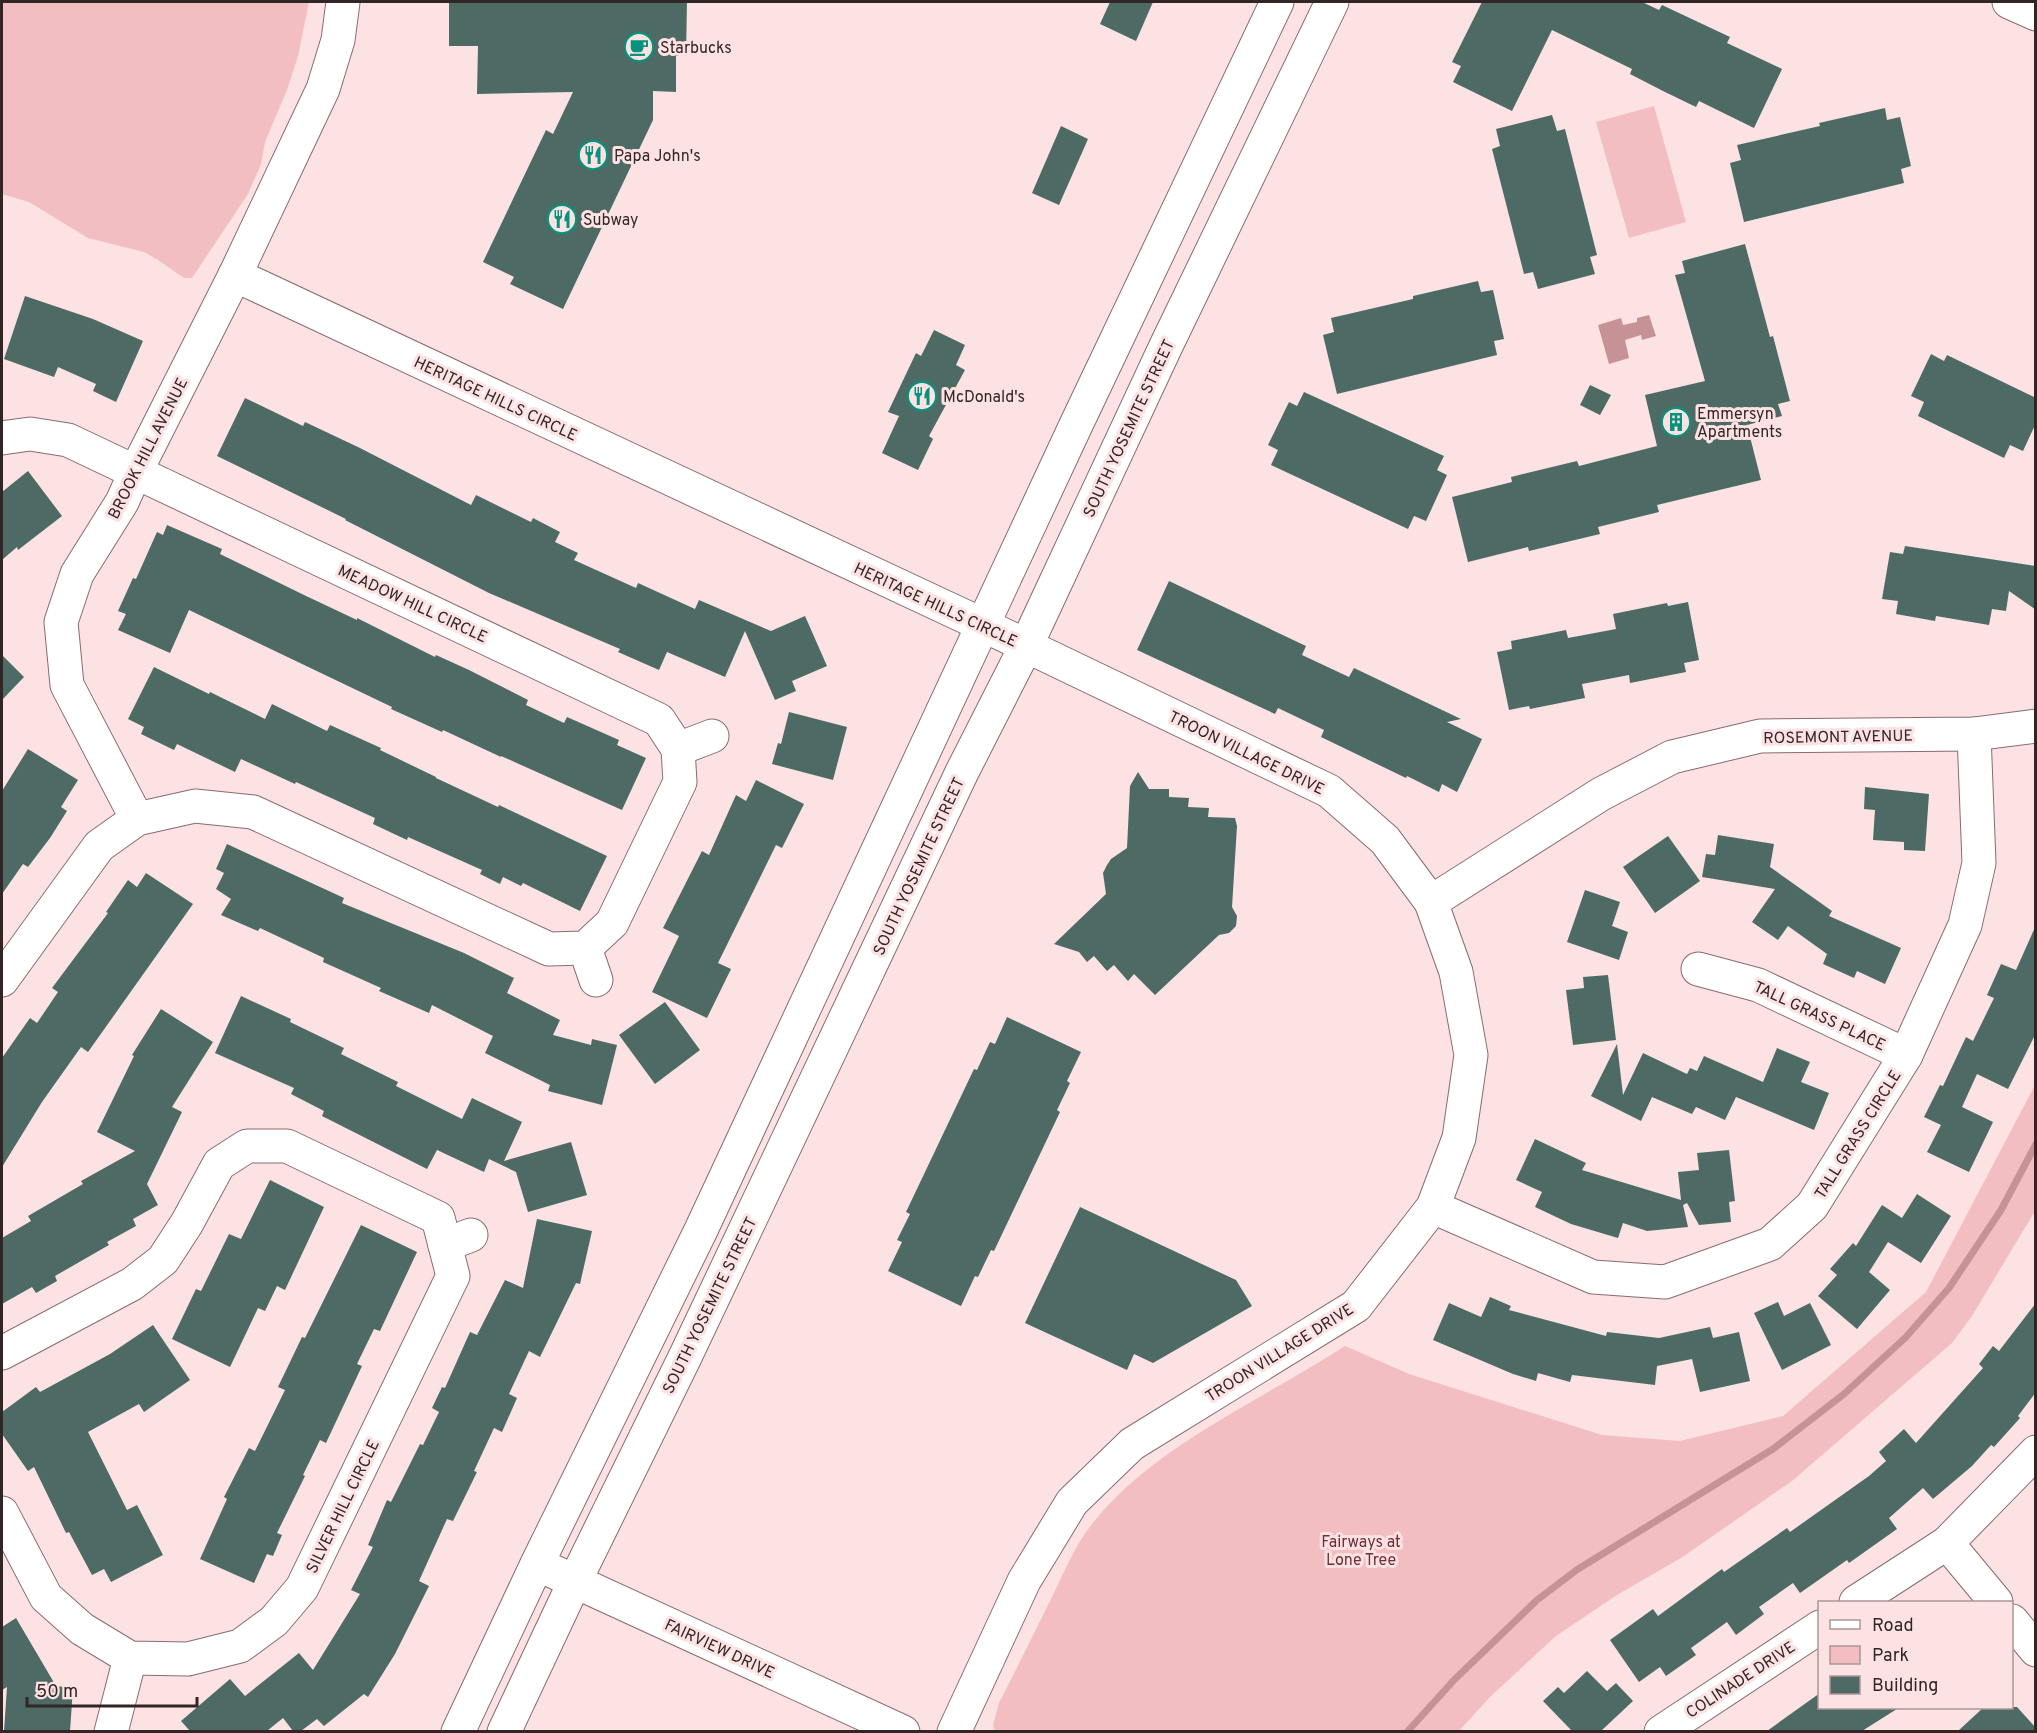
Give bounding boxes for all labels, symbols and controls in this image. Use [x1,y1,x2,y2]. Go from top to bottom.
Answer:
cafe icon: Starbucks [623,31,655,63]
place label: Starbucks [660,39,732,59]
restaurant icon: Papa John's [577,139,609,171]
place label: Papa John's [614,147,701,167]
restaurant icon: Subway [546,203,578,235]
place label: Subway [583,211,639,231]
street label: SOUTH YOSEMITE STREET [1080,337,1180,521]
street label: HERITAGE HILLS CIRCLE [410,353,580,447]
street label: BROOK HILL AVENUE [104,375,193,523]
restaurant icon: McDonald's [906,380,938,412]
place label: McDonald's [943,388,1025,408]
place label: Emmersyn Apartments [1697,405,1782,443]
building icon: Emmersyn Apartments [1660,406,1692,438]
street label: HERITAGE HILLS CIRCLE [850,559,1020,653]
street label: MEADOW HILL CIRCLE [334,561,490,648]
street label: TROON VILLAGE DRIVE [1165,707,1327,800]
street label: ROSEMONT AVENUE [1763,727,1913,749]
street label: SOUTH YOSEMITE STREET [870,775,970,959]
street label: TALL GRASS PLACE [1750,977,1888,1056]
street label: TALL GRASS CIRCLE [1811,1067,1906,1203]
street label: SOUTH YOSEMITE STREET [659,1214,762,1397]
street label: TROON VILLAGE DRIVE [1202,1300,1358,1407]
street label: SILVER HILL CIRCLE [303,1437,385,1577]
park label: Fairways at Lone Tree [1321,1533,1401,1571]
legend [1818,1601,2013,1709]
text: Road [1872,1615,1914,1638]
street label: FAIRVIEW DRIVE [661,1616,777,1684]
street label: COLINADE DRIVE [1683,1638,1800,1724]
text: Park [1872,1645,1909,1668]
scale bar [27,1670,196,1708]
text: Building [1872,1675,1938,1698]
text: 50 m [36,1681,78,1704]

